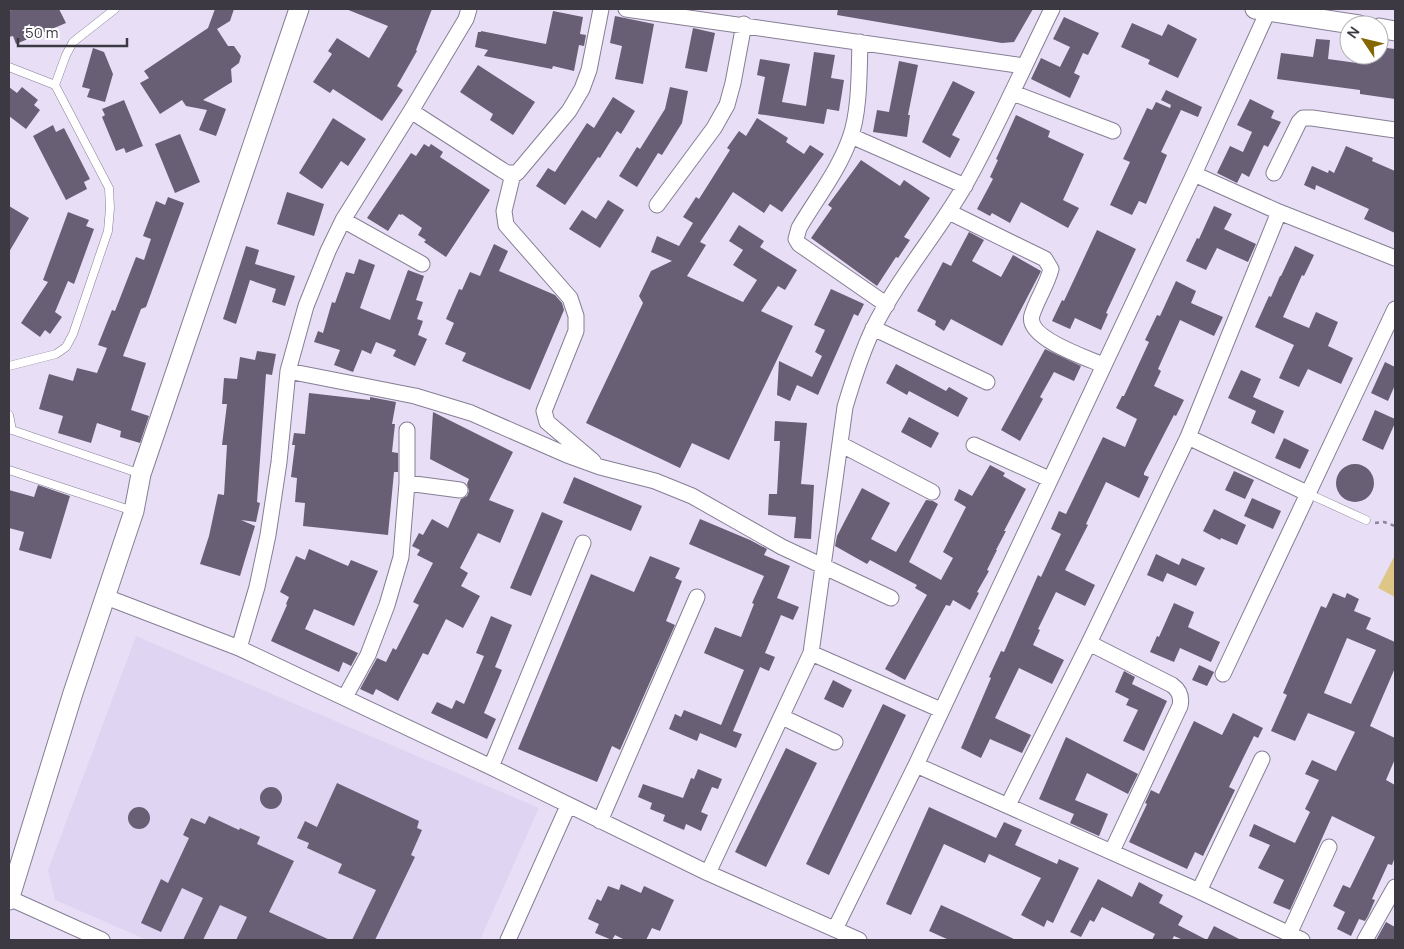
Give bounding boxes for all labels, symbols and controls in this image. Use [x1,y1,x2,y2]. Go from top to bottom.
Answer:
scale bar [18,15,126,47]
north arrow [1339,15,1389,65]
text: 50 m [25,22,59,43]
text: N [1342,23,1364,42]

